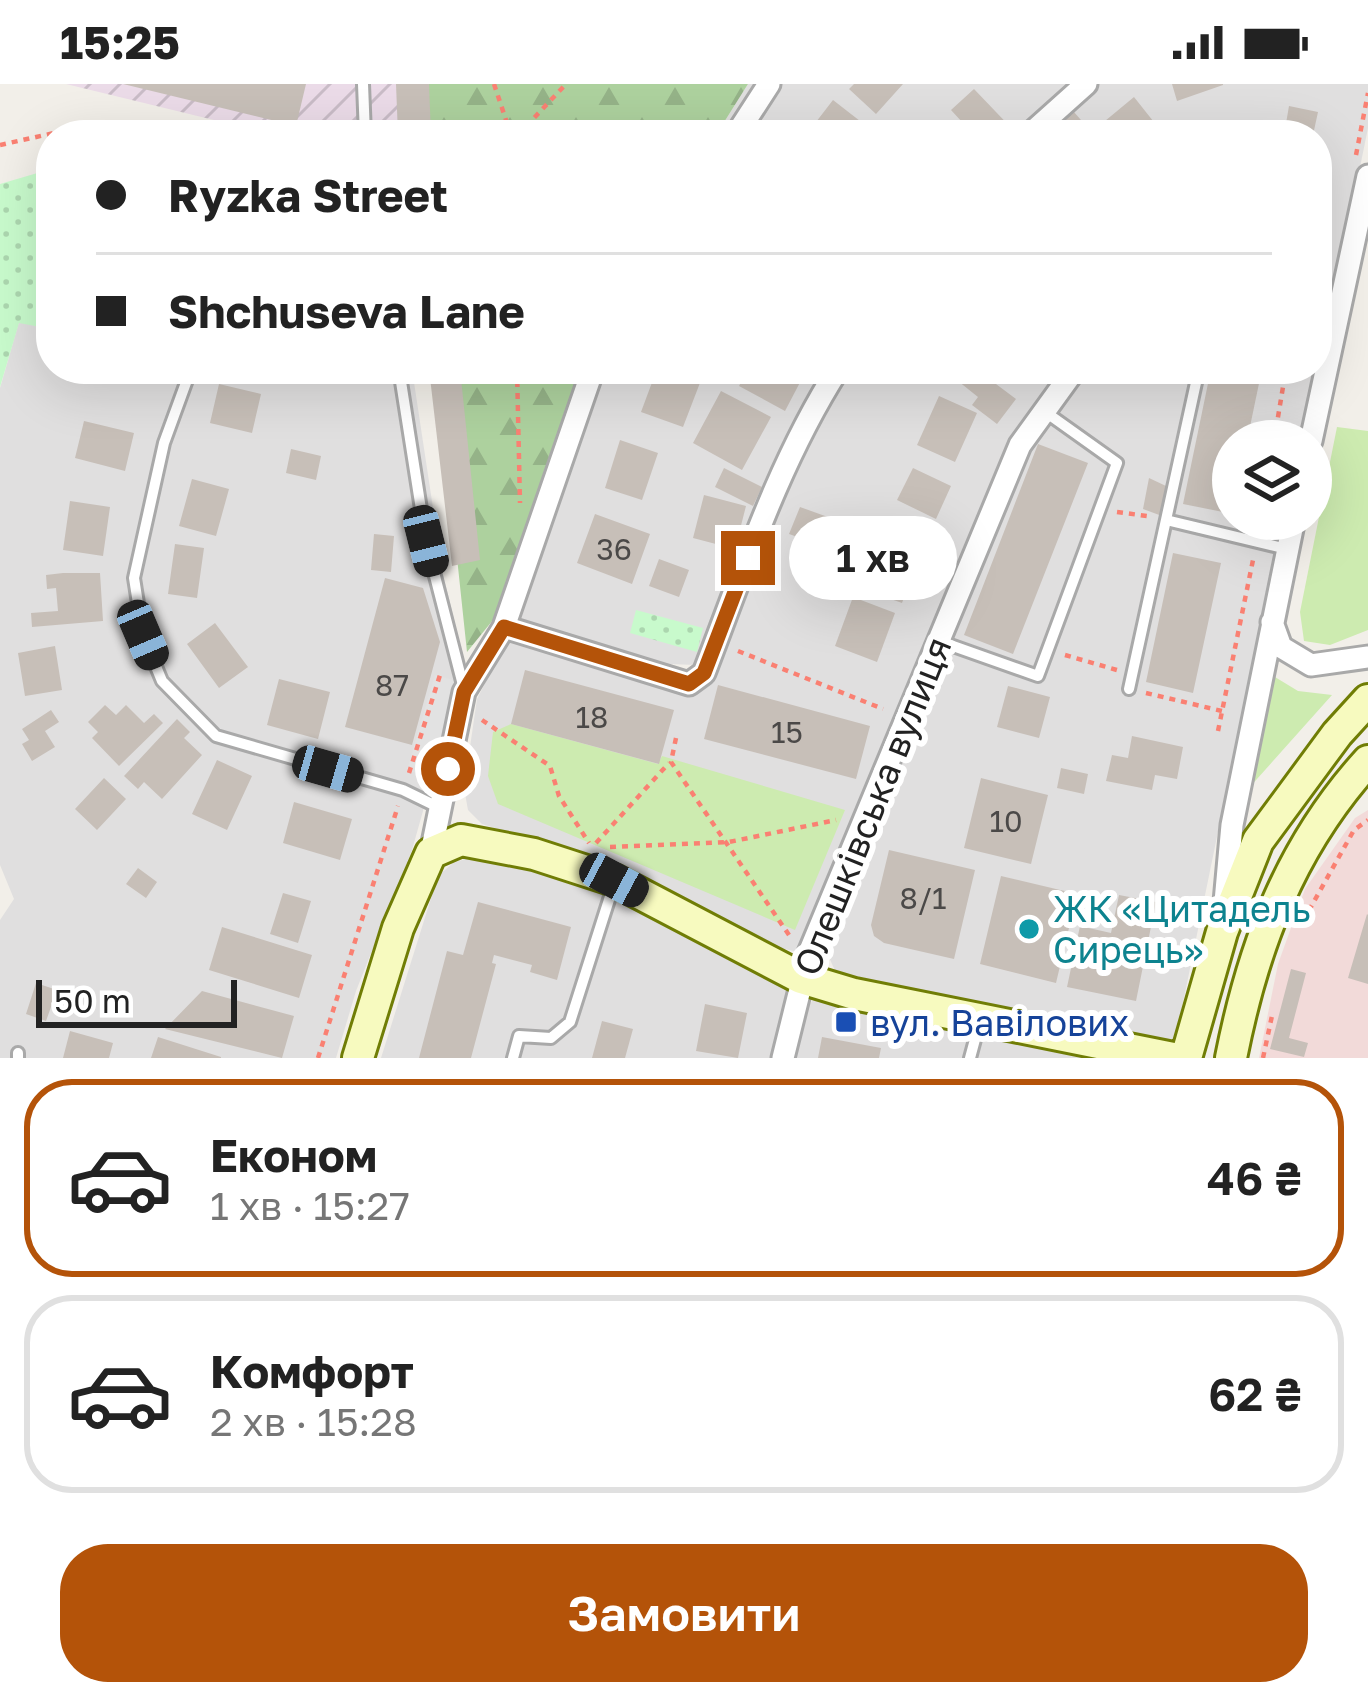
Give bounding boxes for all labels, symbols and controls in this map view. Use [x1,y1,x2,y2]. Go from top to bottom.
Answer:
text: 15:25 [60,15,180,69]
text: Ryzka Street [168,168,448,222]
text: Shchuseva Lane [168,284,525,338]
map controls [1212,420,1332,540]
button: layers [1212,420,1332,540]
car [400,502,452,580]
callout: 1 хв [790,516,958,600]
house number: 36 [596,531,632,567]
route end [721,531,775,585]
text: 1 хв [836,534,910,581]
car [112,595,174,675]
street label: Олешківська вулиця [784,631,960,981]
house number: 87 [375,667,409,703]
house number: 18 [576,699,608,735]
house number: 15 [771,714,803,750]
car [288,742,368,796]
route start [421,742,475,796]
house number: 10 [989,803,1023,839]
car [574,847,654,913]
house number: 8/1 [899,880,947,916]
place label: ЖК «Цитадель Сирець» [1053,887,1311,971]
marker: ЖК «Цитадель Сирець» [1016,916,1042,942]
scale bar [36,974,237,1027]
text: 50 m [54,981,131,1020]
place label: вул. Вавілових [870,1001,1129,1044]
marker: вул. Вавілових [833,1009,859,1035]
icon: car [66,1124,174,1232]
text: Економ [210,1128,377,1182]
text: 46 ₴ [1207,1151,1302,1205]
text: 1 хв · 15:27 [210,1182,410,1229]
icon: car [66,1340,174,1448]
text: Комфорт [210,1344,414,1398]
text: 62 ₴ [1208,1367,1302,1421]
text: 2 хв · 15:28 [210,1398,417,1445]
button: Замовити [60,1544,1308,1682]

